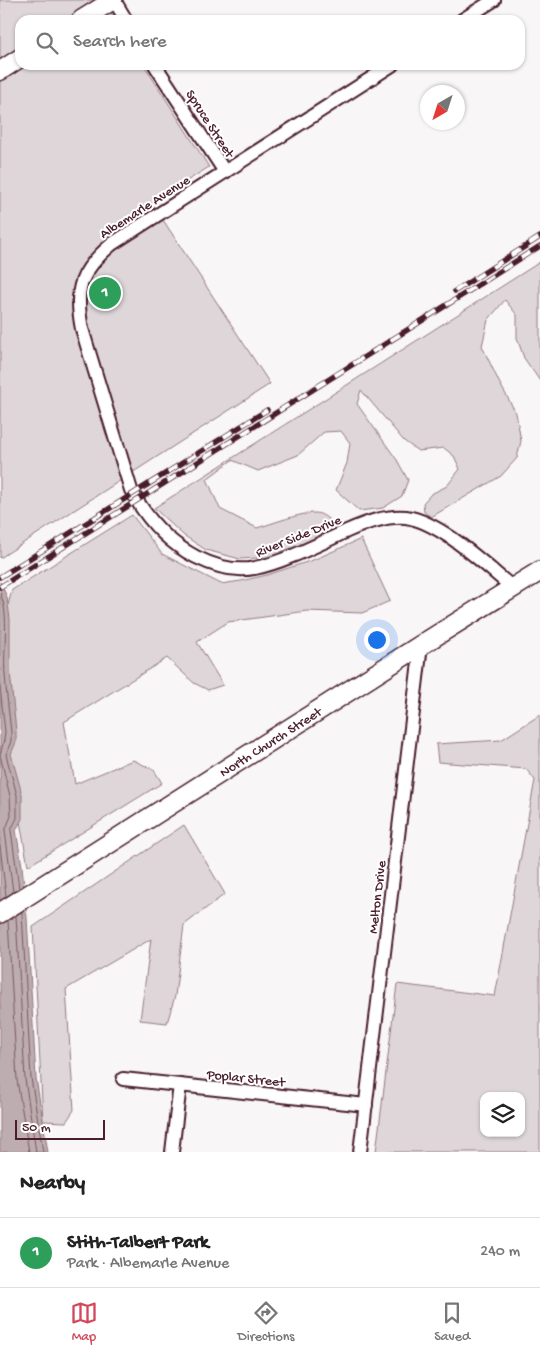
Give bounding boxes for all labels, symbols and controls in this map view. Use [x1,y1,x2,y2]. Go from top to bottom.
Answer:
search box [15,15,525,70]
icon: search [33,29,61,57]
text: Search here [73,31,167,54]
north arrow [420,85,465,130]
street label: Spruce Street [181,87,238,163]
street label: Albemarle Avenue [97,172,194,244]
pin: 1 [89,274,121,312]
street label: River Side Drive [254,512,345,562]
your location [364,627,390,653]
street label: North Church Street [217,704,327,782]
street label: Melton Drive [366,859,391,935]
street label: Poplar Street [205,1067,287,1092]
map controls [480,1092,525,1137]
button: layers [480,1092,525,1137]
scale bar [15,1117,105,1140]
text: 50 m [22,1120,51,1137]
text: Nearby [20,1172,85,1197]
text: Stith-Talbert Park [67,1232,209,1255]
text: 1 [33,1243,39,1262]
text: 240 m [480,1243,520,1262]
text: Park · Albemarle Avenue [67,1255,229,1274]
tab: Map [70,1299,98,1346]
tab: Directions [238,1299,295,1346]
tab: Saved [434,1299,470,1346]

